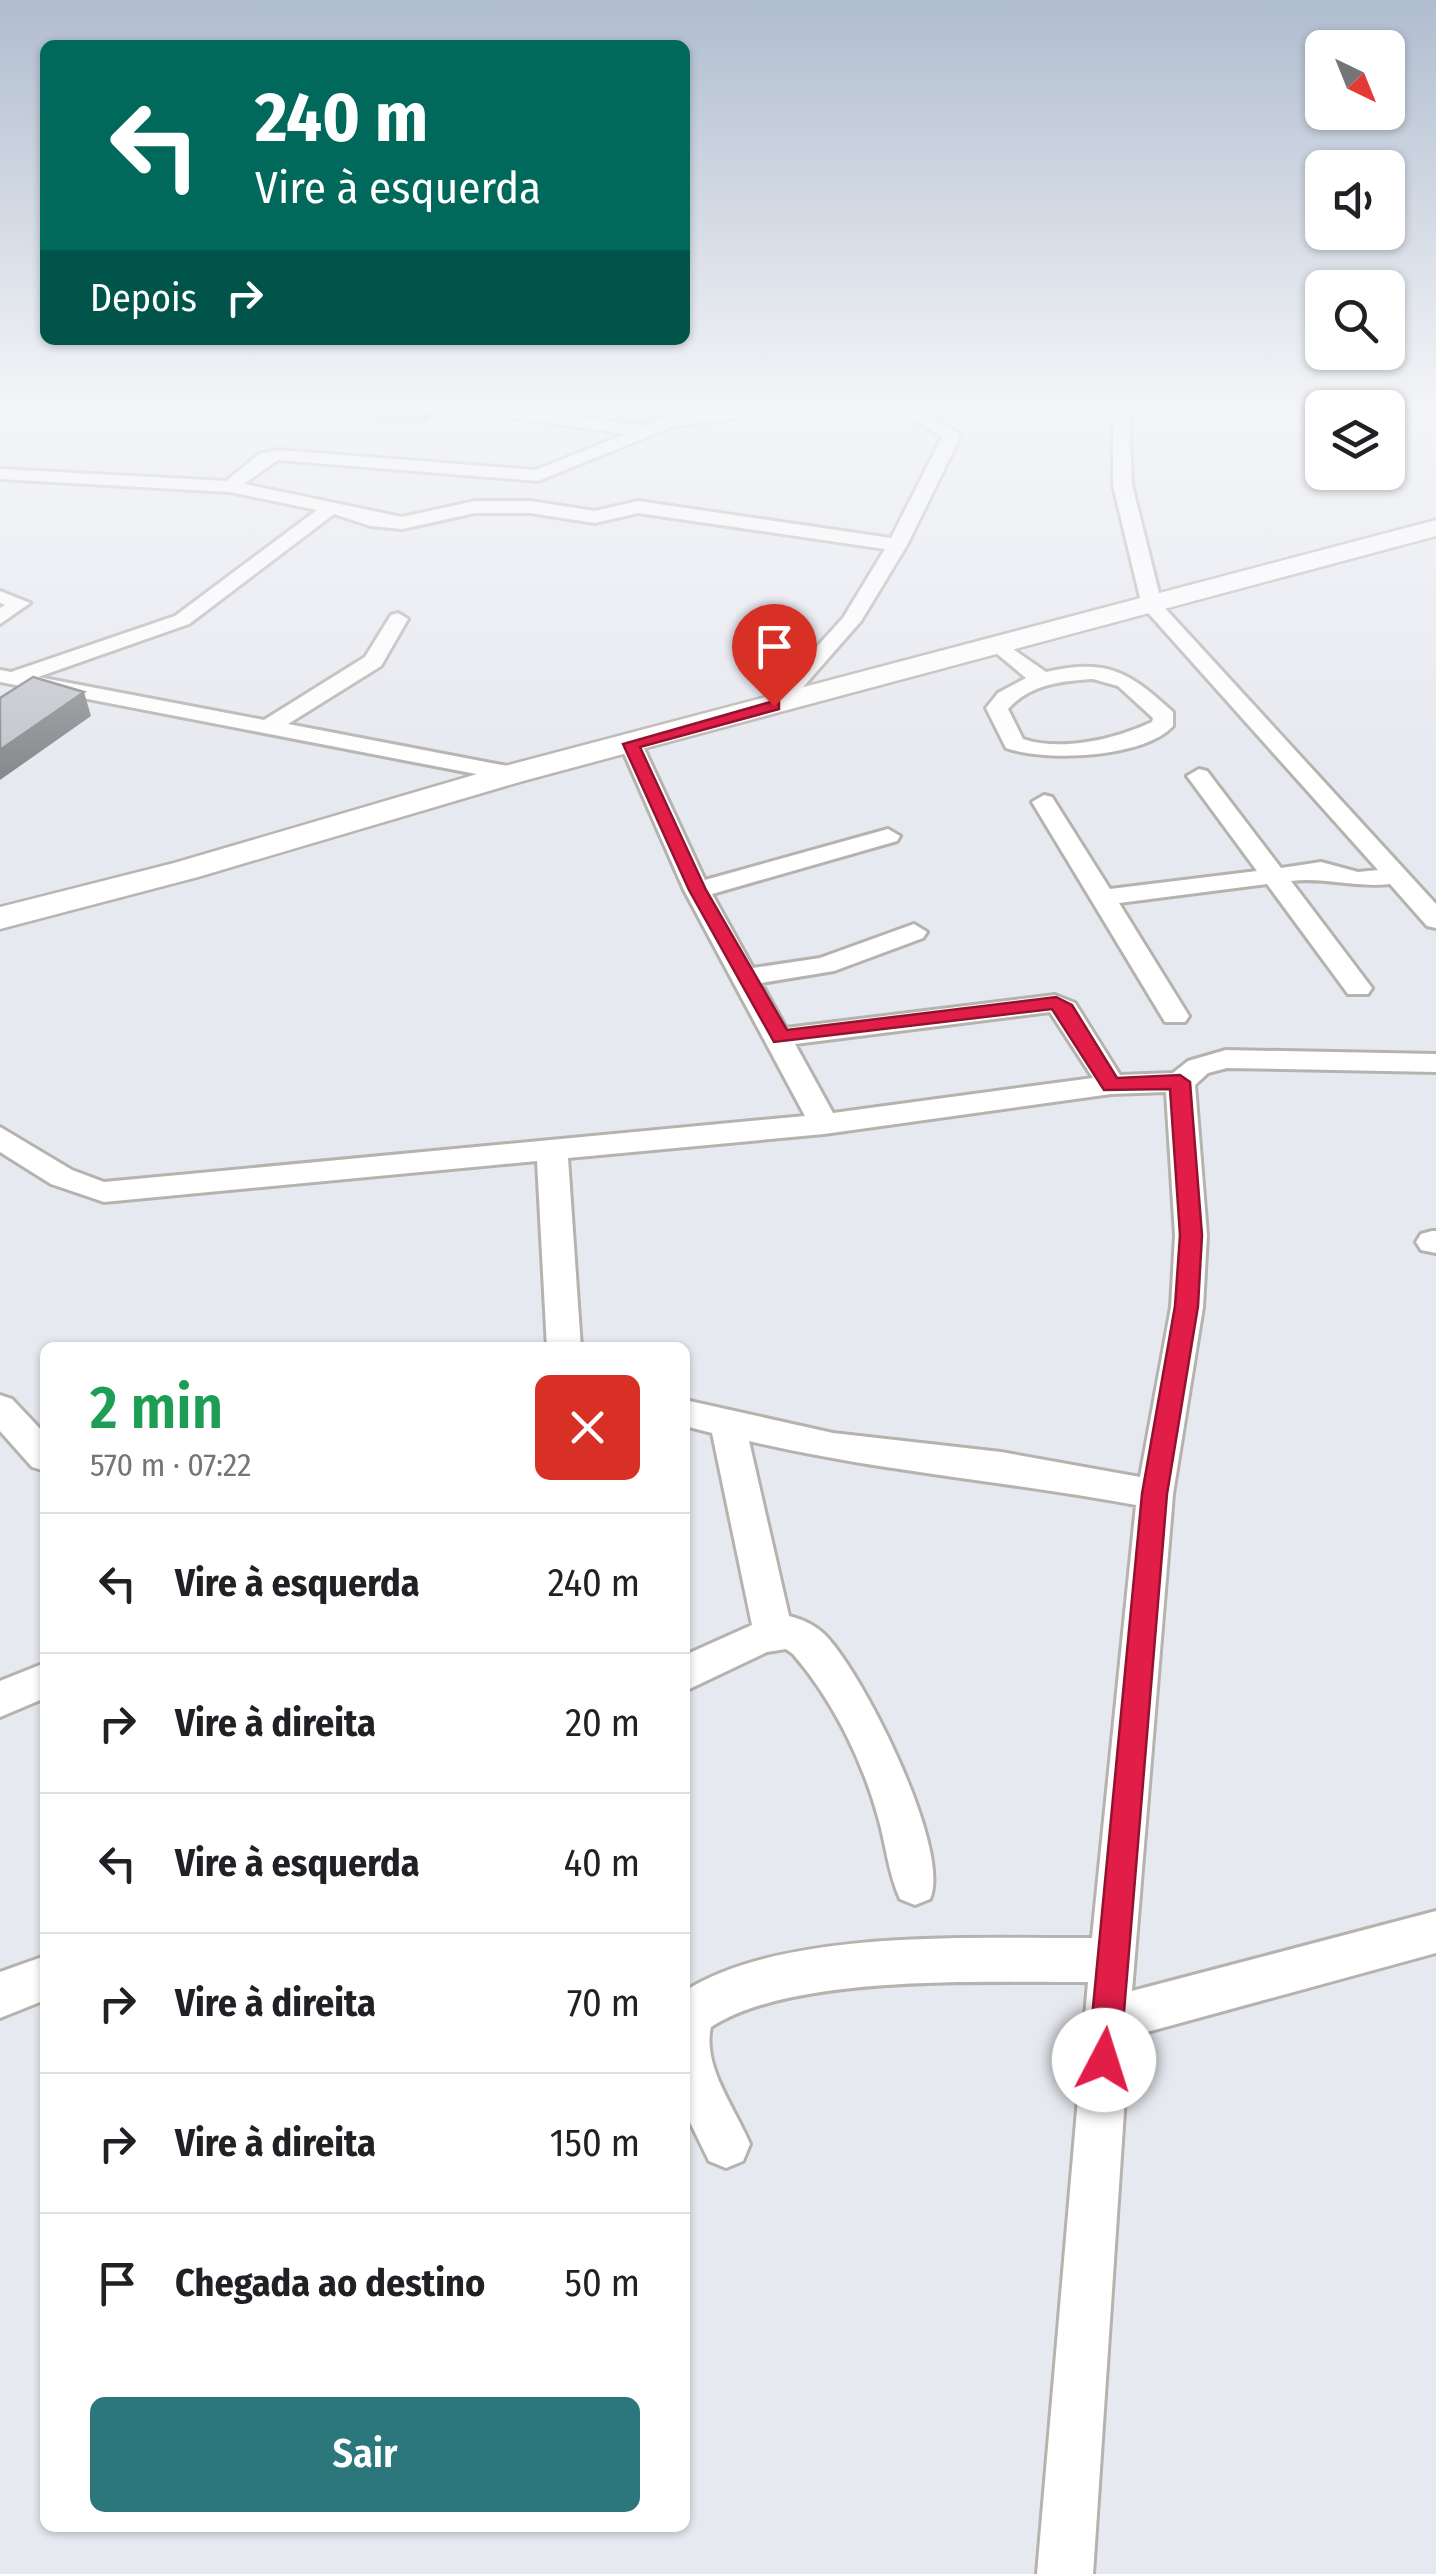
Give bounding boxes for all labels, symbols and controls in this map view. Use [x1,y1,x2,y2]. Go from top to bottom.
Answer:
north arrow [1305,30,1405,130]
map controls [1305,30,1405,490]
text: 240 m [255,76,428,160]
icon: left [90,80,220,210]
button: sound [1305,150,1405,250]
text: Vire à esquerda [255,161,541,215]
icon: right [217,270,272,325]
button: search [1305,270,1405,370]
text: Depois [90,275,197,321]
button: layers [1305,390,1405,490]
pin [732,604,817,707]
icon: arrive [747,619,802,674]
text: 2 min [90,1372,223,1444]
button: close [535,1375,640,1480]
text: 570 m · 07:22 [90,1446,251,1484]
icon: left [90,1556,145,1611]
text: Vire à esquerda [175,1560,420,1606]
text: 240 m [548,1560,640,1606]
icon: right [90,1696,145,1751]
text: Vire à direita [175,1700,376,1746]
text: 20 m [565,1700,640,1746]
icon: left [90,1836,145,1891]
text: Vire à esquerda [175,1840,420,1886]
text: 40 m [564,1840,640,1886]
icon: right [90,1976,145,2031]
text: Vire à direita [175,1980,376,2026]
text: 70 m [567,1980,640,2026]
position arrow [1052,2008,1156,2112]
icon: right [90,2116,145,2171]
text: Vire à direita [175,2120,376,2166]
text: 150 m [550,2120,640,2166]
icon: arrive [90,2256,145,2311]
text: Chegada ao destino [175,2260,485,2306]
text: 50 m [565,2260,640,2306]
button: Sair [90,2397,640,2512]

